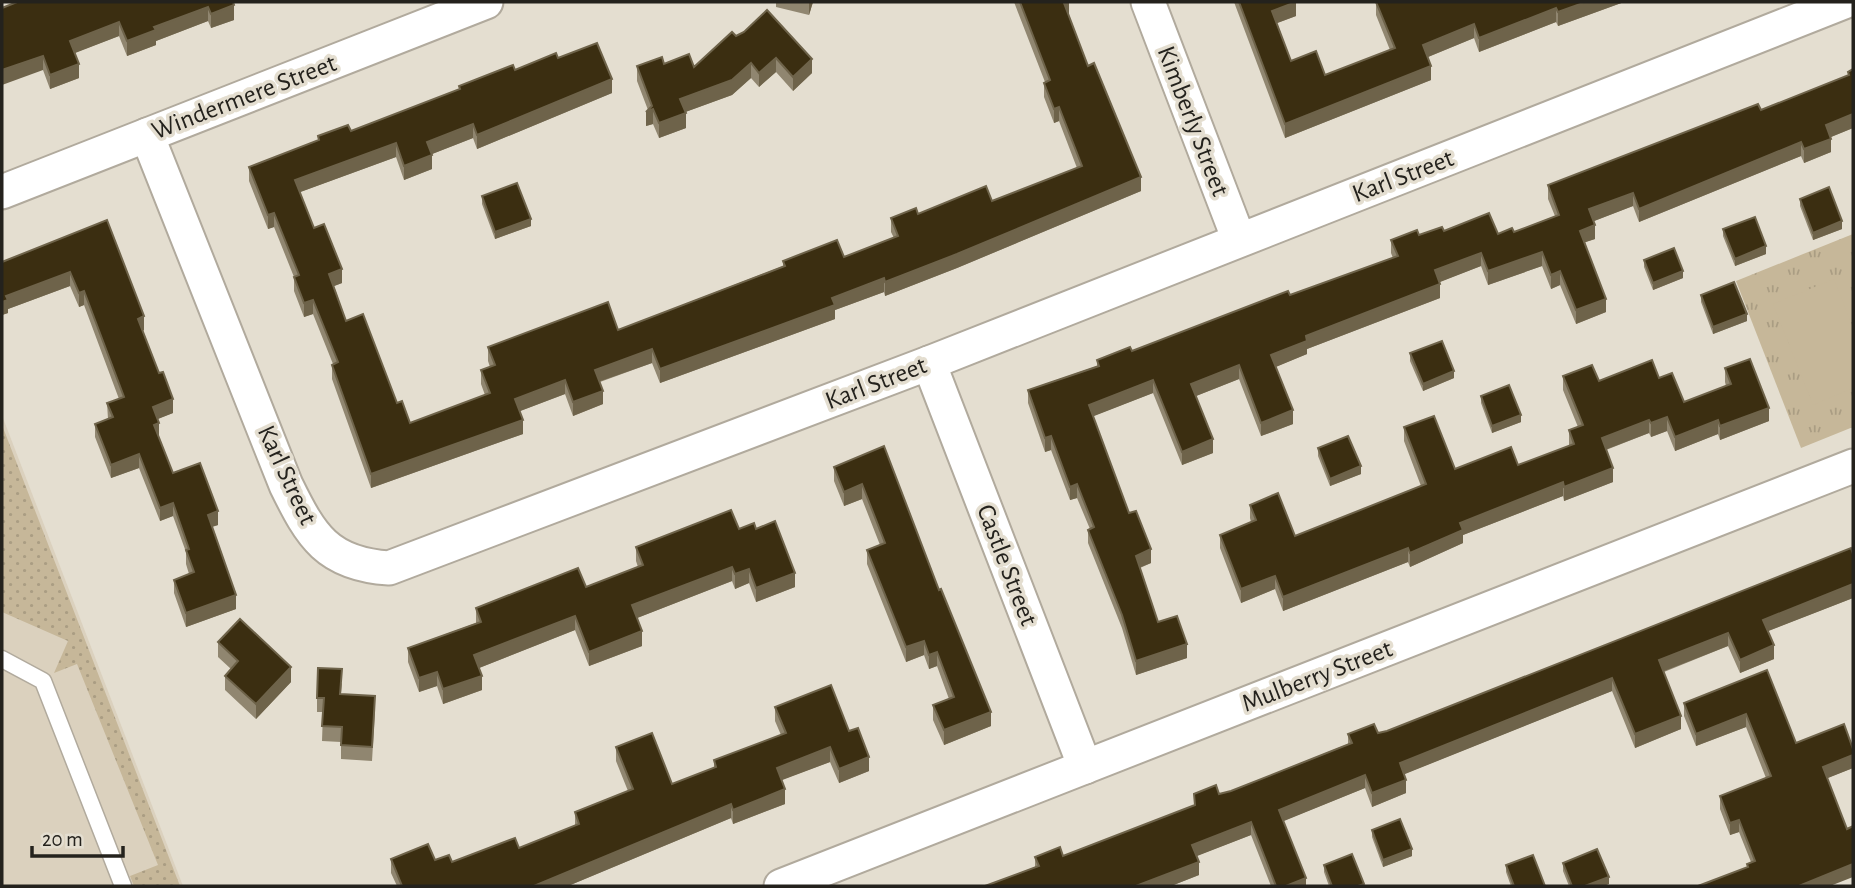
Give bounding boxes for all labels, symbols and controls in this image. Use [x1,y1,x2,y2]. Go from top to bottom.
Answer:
street label: Kimberly Street [1153,43,1233,199]
street label: Windermere Street [148,50,340,144]
street label: Karl Street [1349,145,1457,207]
street label: Karl Street [822,352,930,414]
street label: Karl Street [253,421,321,529]
street label: Castle Street [972,501,1042,629]
street label: Mulberry Street [1238,635,1396,717]
scale bar [32,814,122,858]
text: 20 m [42,829,83,850]

